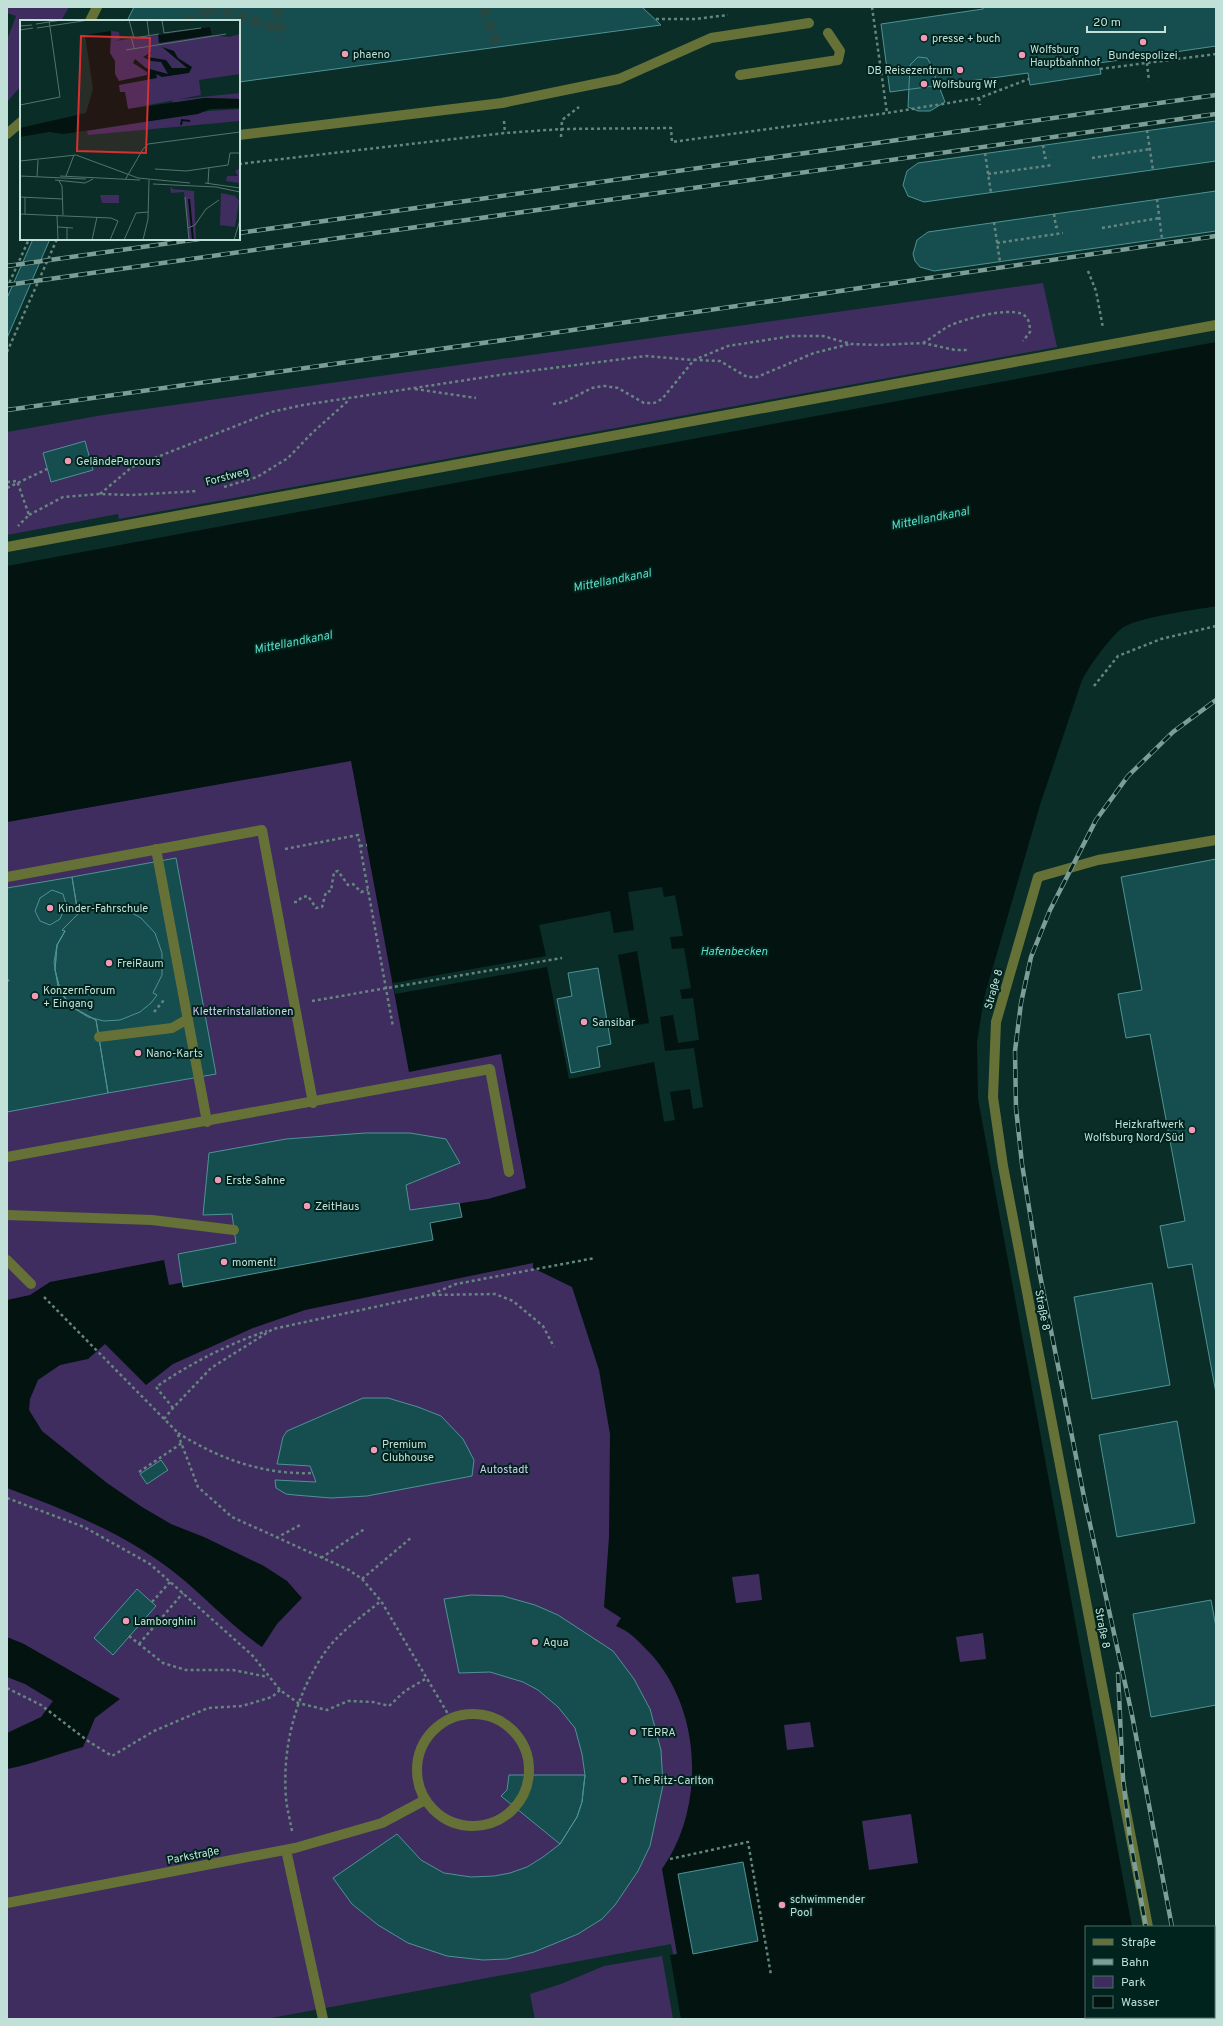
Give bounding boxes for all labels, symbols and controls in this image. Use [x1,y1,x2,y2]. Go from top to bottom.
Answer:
scale bar [1087,8,1165,34]
text: 20 m [1093,15,1121,31]
inset map [20,20,240,240]
place label: presse + buch [932,32,1000,46]
marker: presse + buch [919,33,929,43]
marker: Bundespolizei [1138,37,1148,47]
place label: Wolfsburg Hauptbahnhof [1030,43,1101,70]
place label: phaeno [353,48,390,62]
marker: phaeno [340,49,350,59]
place label: Bundespolizei [1108,49,1178,63]
marker: Wolfsburg Hauptbahnhof [1017,50,1027,60]
place label: DB Reisezentrum [867,64,952,78]
marker: DB Reisezentrum [955,65,965,75]
place label: Wolfsburg Wf [932,78,997,92]
marker: Wolfsburg Wf [919,79,929,89]
place label: GeländeParcours [76,455,161,469]
marker: GeländeParcours [63,456,73,466]
street label: Forstweg [204,464,251,490]
water label: Mittellandkanal [890,503,972,534]
water label: Mittellandkanal [572,565,654,596]
water label: Mittellandkanal [253,627,335,658]
place label: Kinder-Fahrschule [58,902,148,916]
marker: Kinder-Fahrschule [45,903,55,913]
water label: Hafenbecken [700,944,768,960]
place label: FreiRaum [117,957,164,971]
marker: FreiRaum [104,958,114,968]
street label: Straße 8 [982,967,1006,1011]
place label: KonzernForum + Eingang [43,984,115,1011]
marker: KonzernForum + Eingang [30,991,40,1001]
park label: Kletterinstallationen [193,1005,293,1019]
place label: Sansibar [592,1016,636,1030]
marker: Sansibar [579,1017,589,1027]
place label: Nano-Karts [146,1047,203,1061]
marker: Nano-Karts [133,1048,143,1058]
place label: Heizkraftwerk Wolfsburg Nord/Süd [1084,1118,1184,1145]
marker: Heizkraftwerk Wolfsburg Nord/Süd [1187,1125,1197,1135]
place label: Erste Sahne [226,1174,285,1188]
marker: Erste Sahne [213,1175,223,1185]
place label: ZeitHaus [315,1200,359,1214]
marker: ZeitHaus [302,1201,312,1211]
place label: moment! [232,1256,276,1270]
marker: moment! [219,1257,229,1267]
street label: Straße 8 [1031,1289,1053,1332]
place label: Premium Clubhouse [382,1438,434,1465]
marker: Premium Clubhouse [369,1445,379,1455]
park label: Autostadt [479,1463,529,1477]
street label: Straße 8 [1091,1607,1113,1650]
place label: Lamborghini [134,1615,196,1629]
marker: Lamborghini [121,1616,131,1626]
place label: Aqua [543,1636,569,1650]
marker: Aqua [530,1637,540,1647]
place label: TERRA [641,1726,676,1740]
marker: TERRA [628,1727,638,1737]
place label: The Ritz-Carlton [632,1774,714,1788]
marker: The Ritz-Carlton [619,1775,629,1785]
street label: Parkstraße [166,1844,221,1868]
place label: schwimmender Pool [790,1893,866,1920]
marker: schwimmender Pool [777,1900,787,1910]
legend [1085,1926,1215,2018]
text: Straße [1121,1935,1156,1951]
text: Bahn [1121,1955,1149,1971]
text: Park [1121,1975,1146,1991]
text: Wasser [1121,1995,1160,2011]

